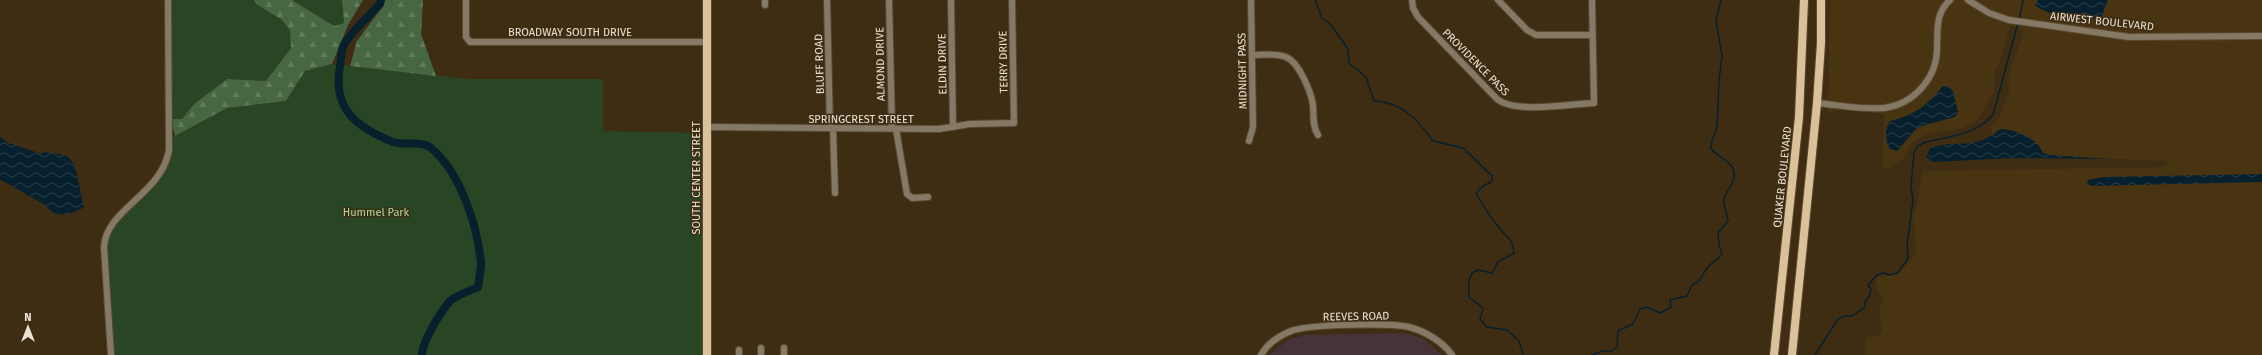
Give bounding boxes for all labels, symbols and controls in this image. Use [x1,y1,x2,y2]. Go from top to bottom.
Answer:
street label: AIRWEST BOULEVARD [2049,10,2155,33]
street label: BROADWAY SOUTH DRIVE [508,26,632,39]
street label: PROVIDENCE PASS [1440,26,1512,98]
street label: ALMOND DRIVE [873,27,888,101]
street label: TERRY DRIVE [996,30,1011,93]
street label: ELDIN DRIVE [935,33,950,95]
street label: MIDNIGHT PASS [1235,33,1250,109]
street label: BLUFF ROAD [812,34,827,94]
street label: SPRINGCREST STREET [808,113,914,126]
street label: SOUTH CENTER STREET [690,121,703,235]
street label: QUAKER BOULEVARD [1771,126,1794,228]
park label: Hummel Park [343,206,410,219]
north arrow [8,307,48,347]
street label: REEVES ROAD [1323,309,1389,324]
text: N [24,311,32,324]

